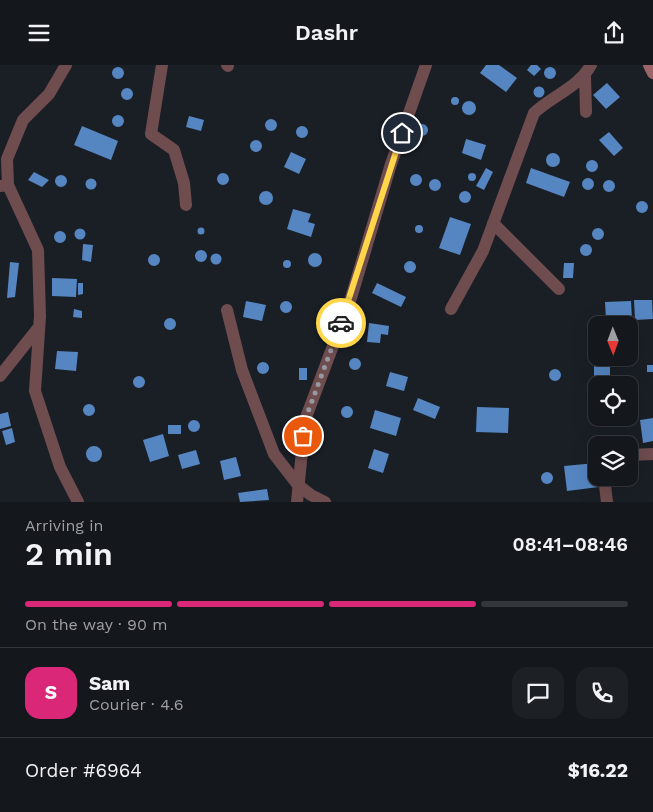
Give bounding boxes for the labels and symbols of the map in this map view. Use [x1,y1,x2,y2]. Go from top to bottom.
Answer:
pin [381,112,423,154]
courier [316,298,366,348]
north arrow [588,316,638,366]
pin [282,415,324,457]

